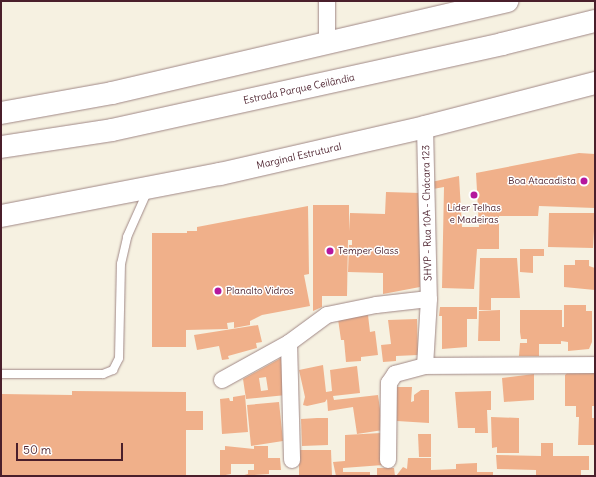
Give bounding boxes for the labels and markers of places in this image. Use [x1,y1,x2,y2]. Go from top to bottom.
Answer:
place label: Boa Atacadista [508,175,576,187]
marker: Boa Atacadista [579,176,589,186]
marker: Líder Telhas e Madeiras [469,190,479,200]
place label: Líder Telhas e Madeiras [447,201,501,224]
place label: Temper Glass [338,245,399,257]
marker: Temper Glass [325,246,335,256]
place label: Planalto Vidros [226,285,294,297]
marker: Planalto Vidros [213,286,223,296]

